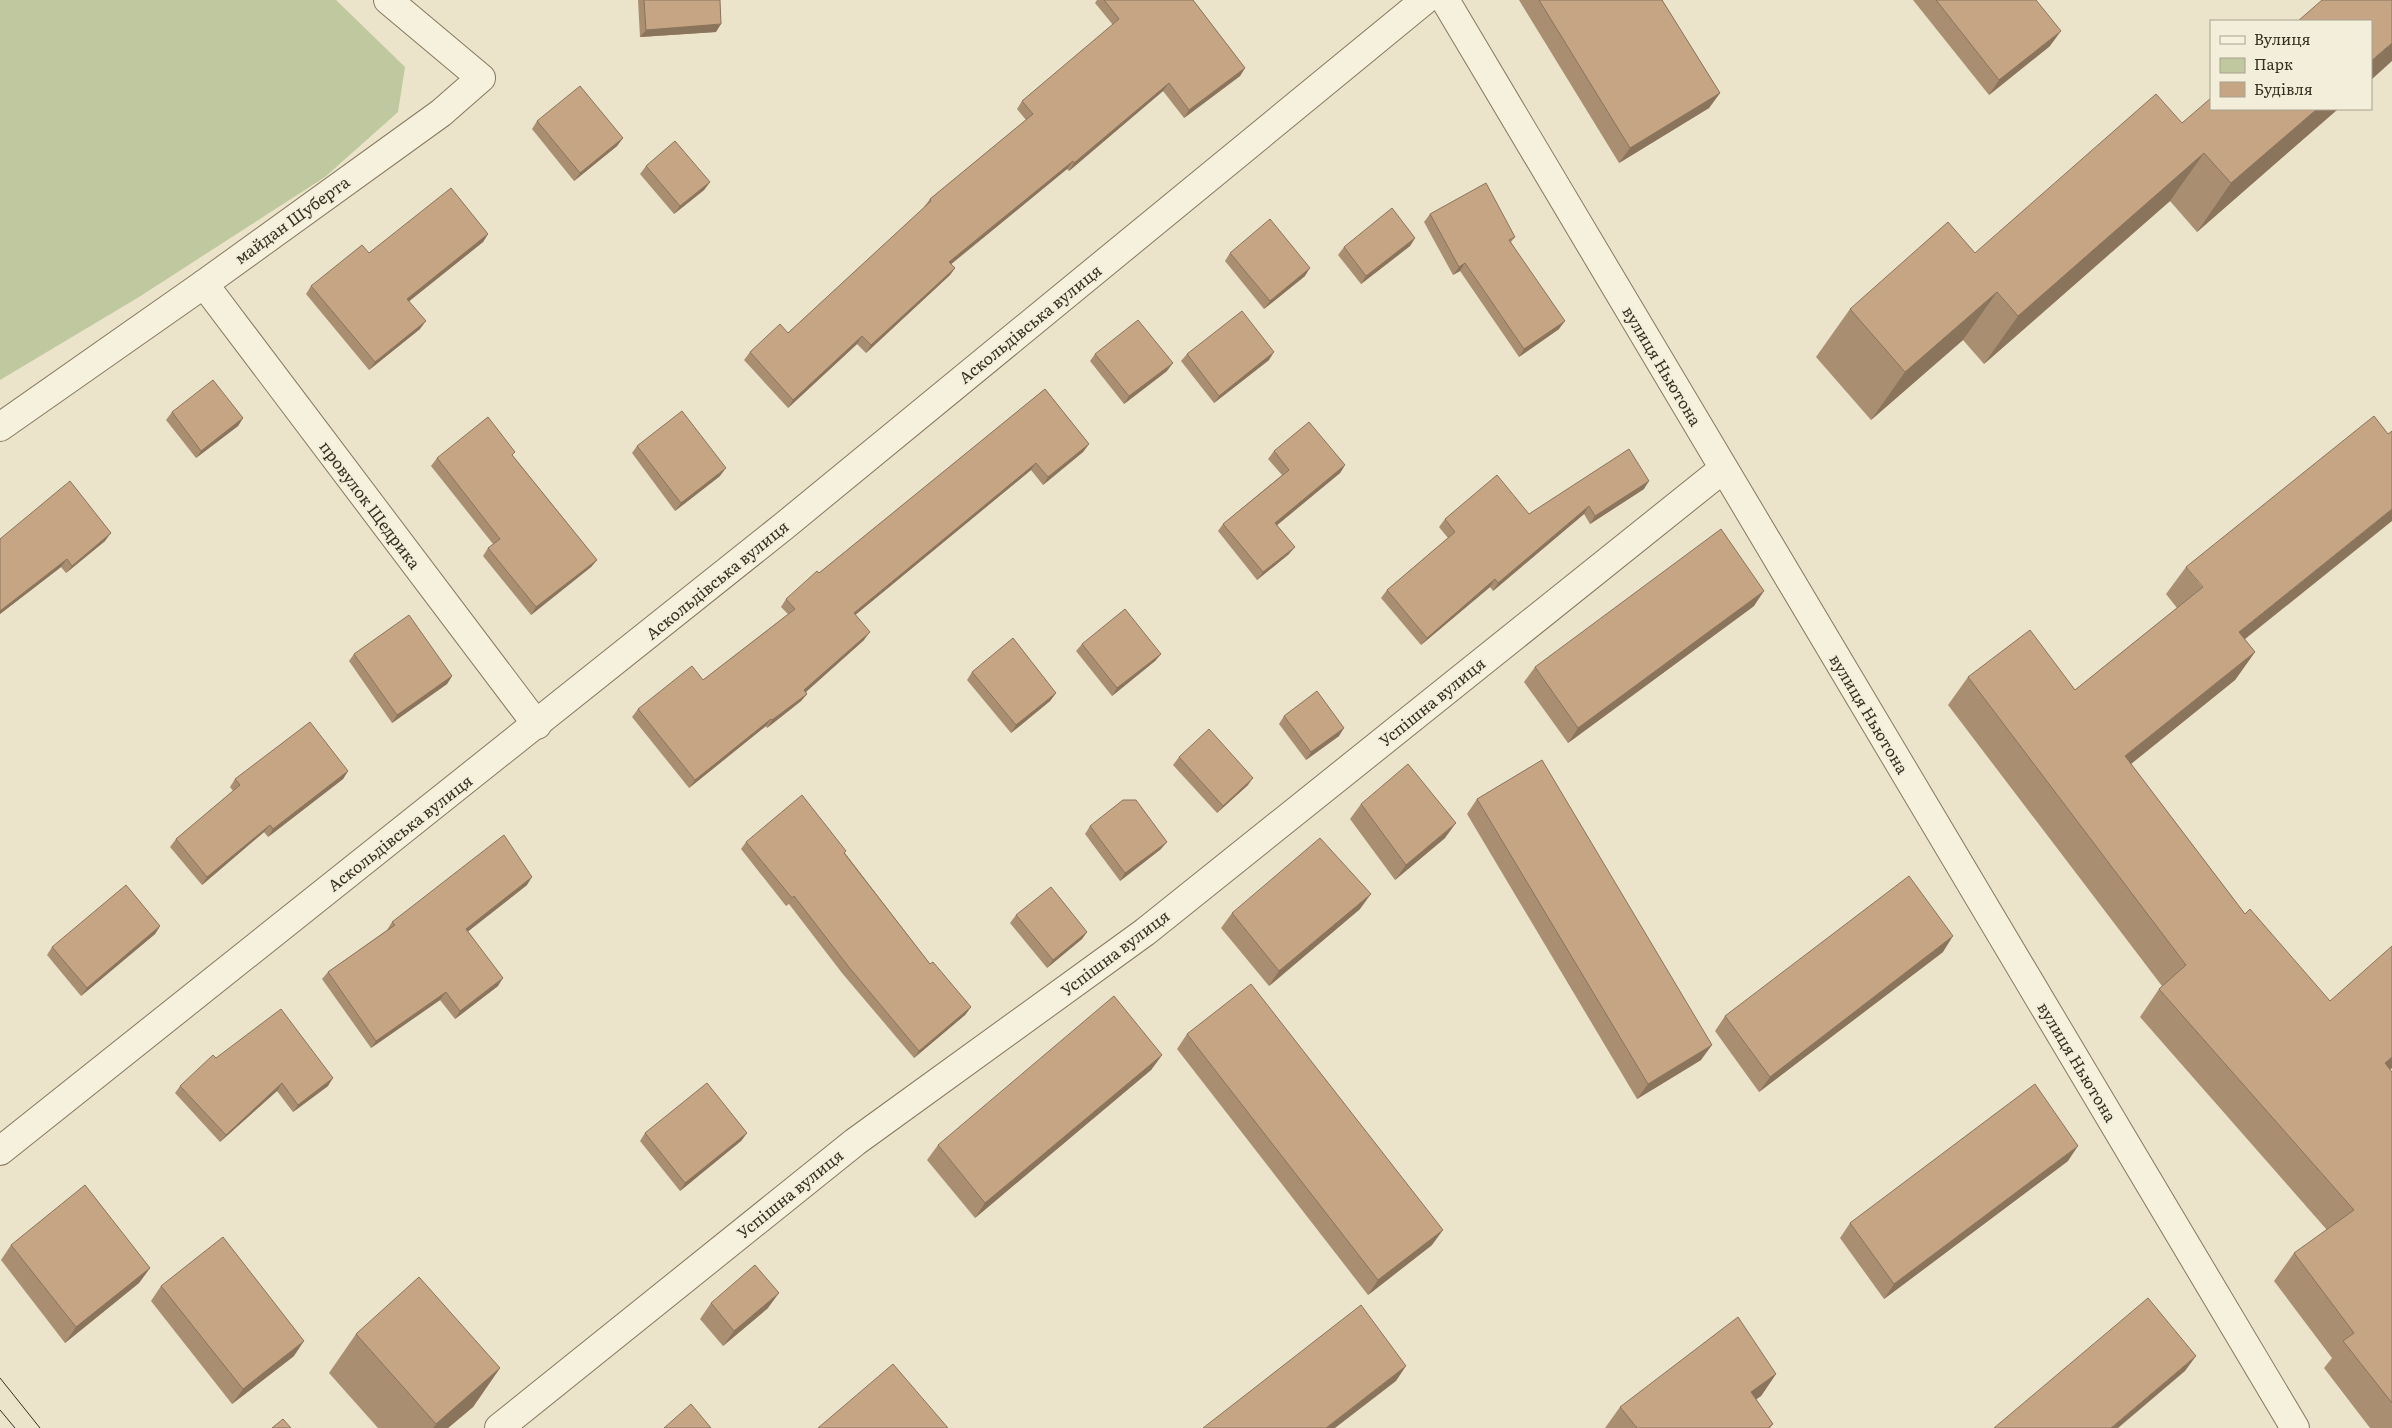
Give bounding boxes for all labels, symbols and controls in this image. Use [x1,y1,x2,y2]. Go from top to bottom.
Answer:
legend [2210,20,2372,110]
text: Вулиця [2254,27,2311,50]
text: Парк [2254,52,2293,75]
text: Будівля [2254,77,2313,100]
street label: майдан Шуберта [229,169,354,269]
street label: Аскольдівська вулиця [953,258,1106,389]
street label: вулиця Ньютона [1617,301,1708,430]
street label: провулок Щедрика [314,435,427,574]
street label: Аскольдівська вулиця [640,514,793,645]
street label: вулиця Ньютона [1824,649,1915,778]
street label: Успішна вулиця [1373,651,1490,752]
street label: Аскольдівська вулиця [322,768,477,896]
street label: Успішна вулиця [1055,903,1174,1001]
street label: вулиця Ньютона [2032,997,2123,1126]
street label: Успішна вулиця [731,1143,848,1244]

